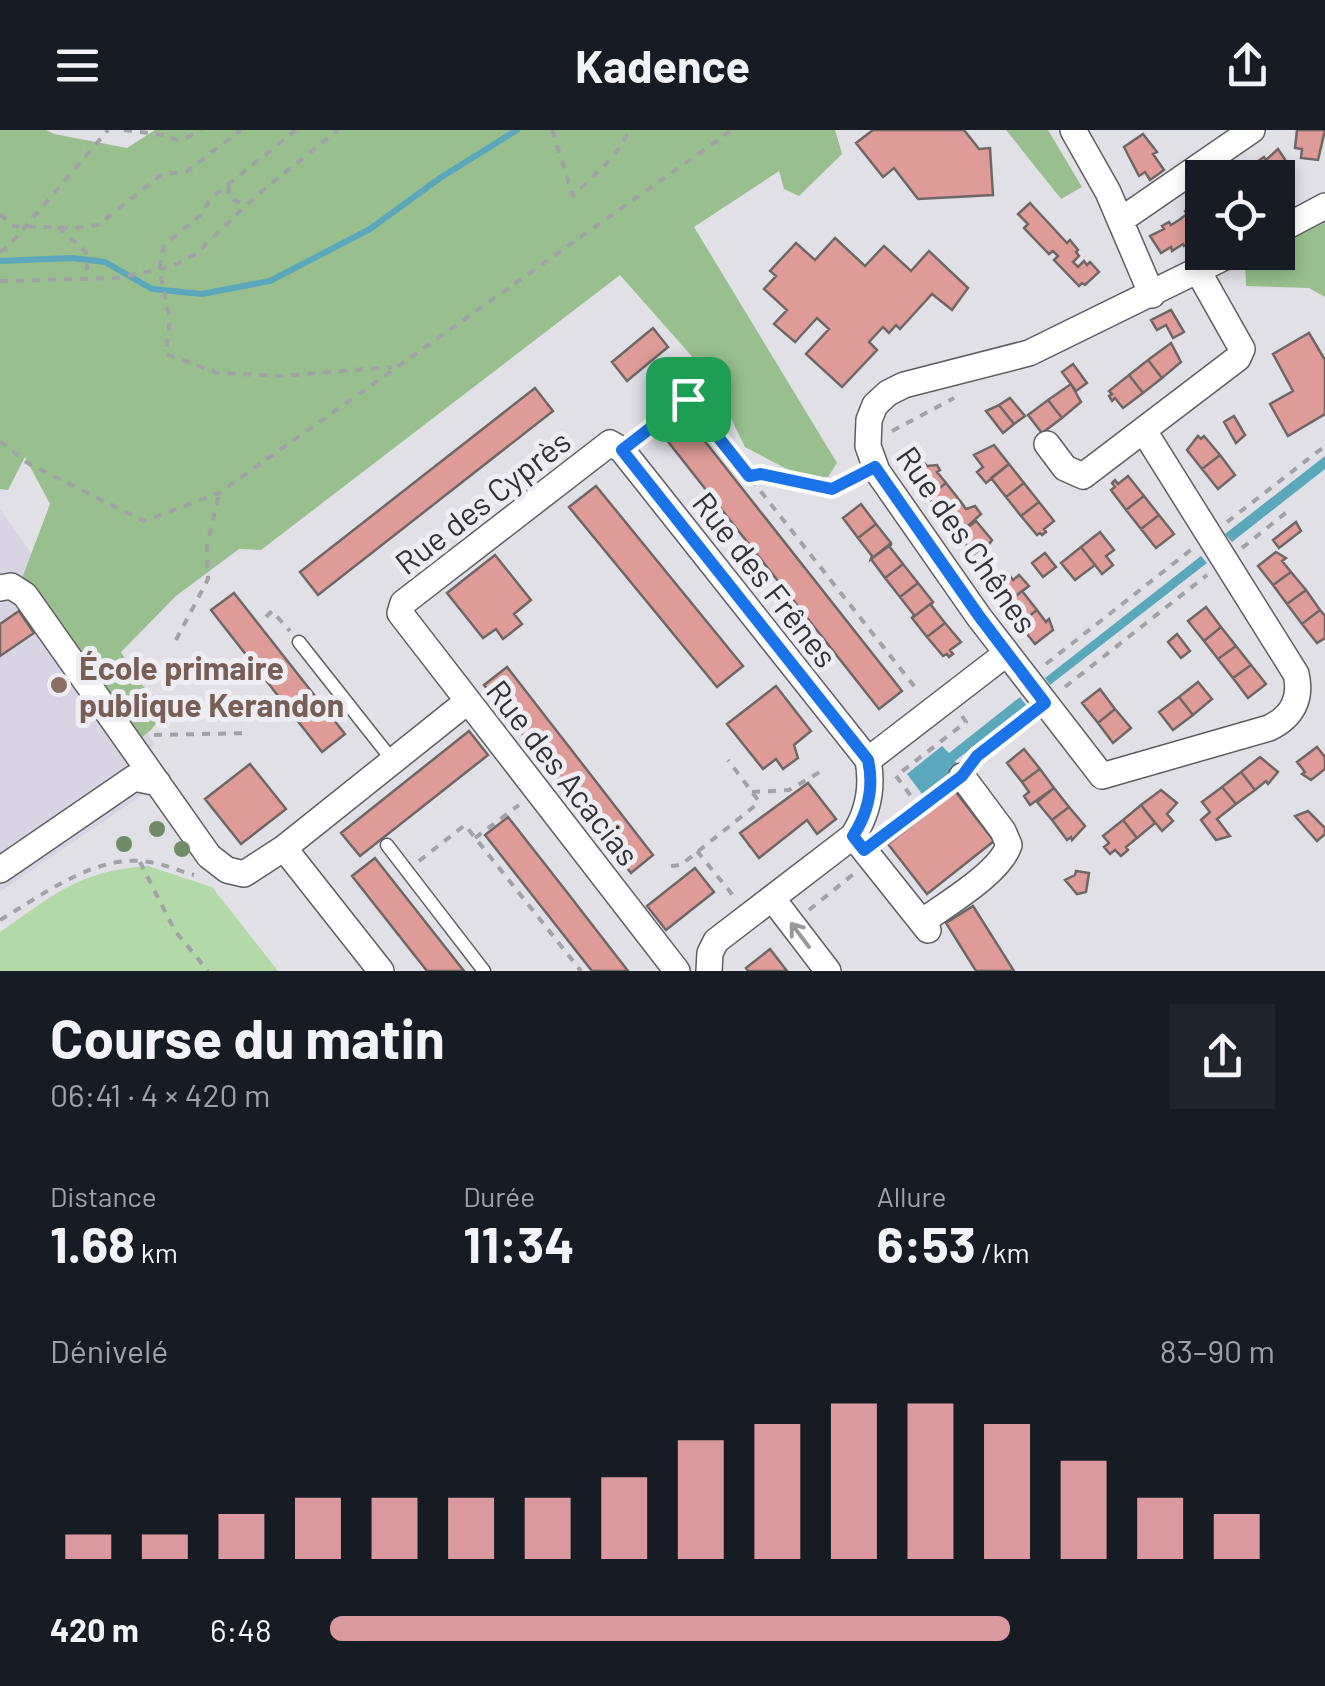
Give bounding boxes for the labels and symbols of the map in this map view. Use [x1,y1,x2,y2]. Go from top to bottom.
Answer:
pin [646,357,731,442]
street label: Rue des Cyprès [387,421,577,581]
street label: Rue des Chênes [890,438,1046,640]
street label: Rue des Frênes [686,484,846,674]
place label: École primaire publique Kerandon [79,648,344,723]
street label: Rue des Acacias [480,672,648,872]
marker: École primaire publique Kerandon [48,674,70,696]
one-way arrow [789,922,811,948]

